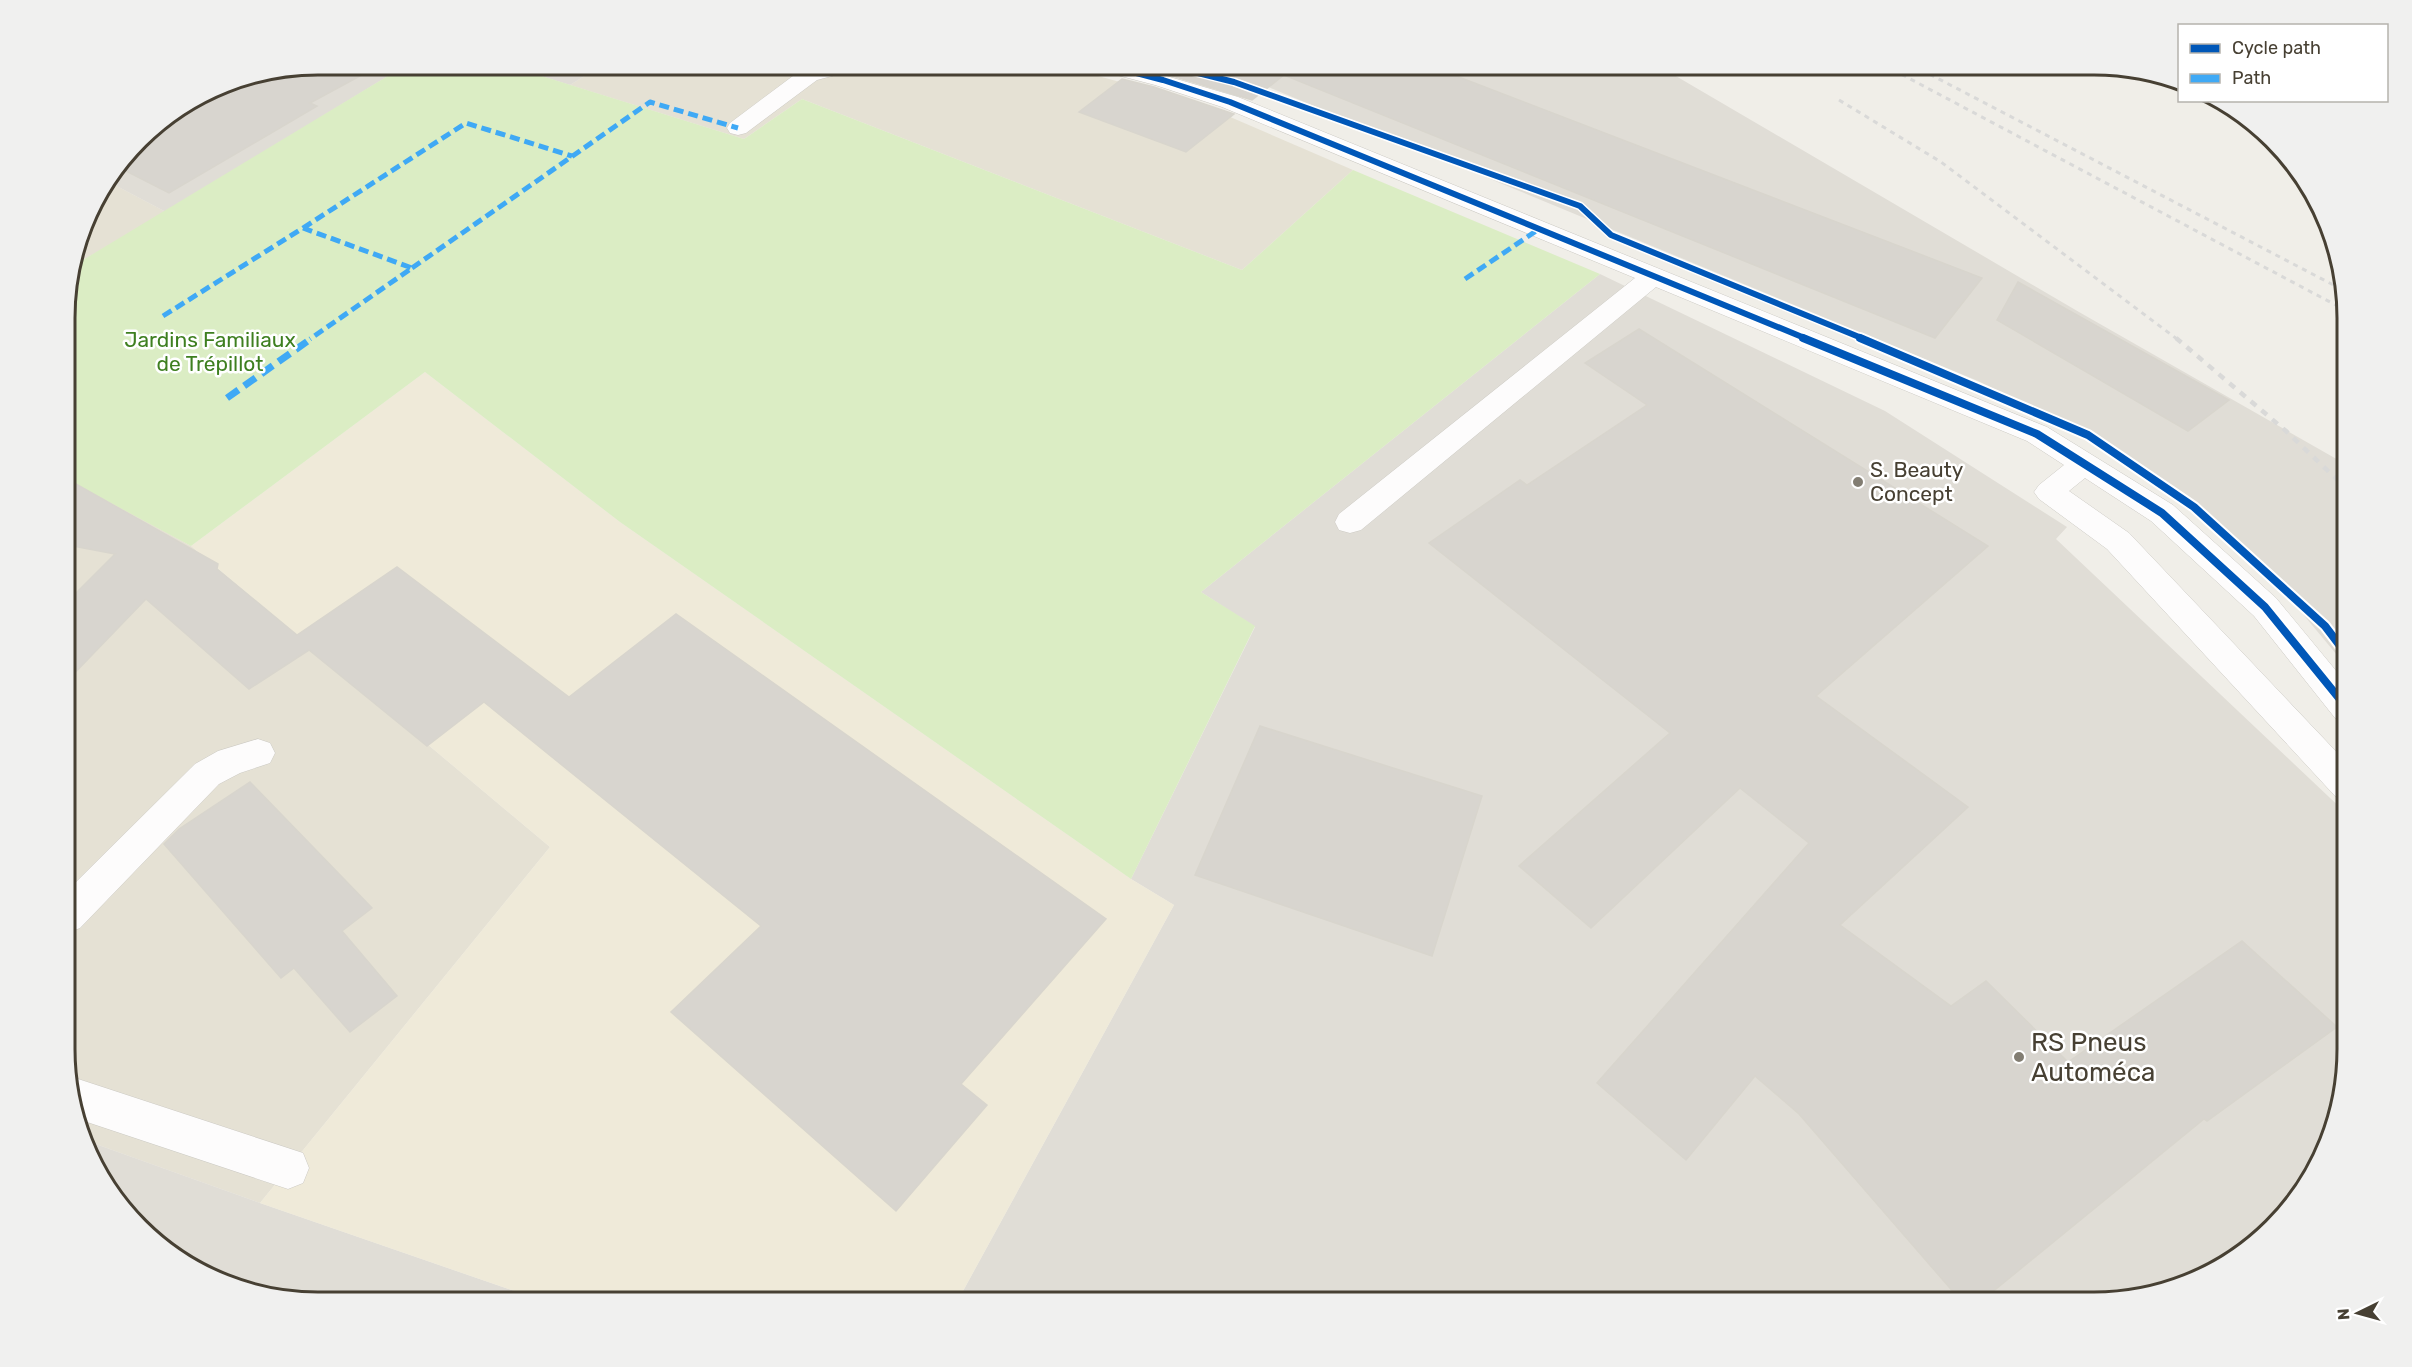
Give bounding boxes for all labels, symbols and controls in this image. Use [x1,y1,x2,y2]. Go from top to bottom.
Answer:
legend [2178,24,2388,102]
text: Cycle path [2232,37,2321,59]
text: Path [2232,67,2271,89]
park label: Jardins Familiaux de Trépillot [124,327,296,376]
place label: S. Beauty Concept [1870,457,1964,506]
marker: S. Beauty Concept [1851,475,1865,489]
place label: RS Pneus Automéca [2031,1027,2155,1088]
marker: RS Pneus Automéca [2012,1050,2026,1064]
north arrow [2328,1283,2388,1343]
text: N [2334,1308,2354,1321]

